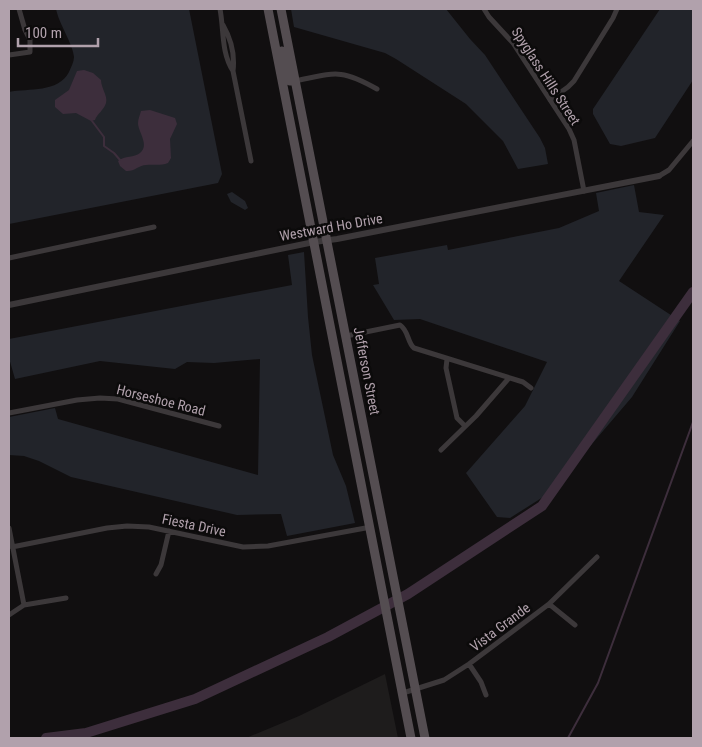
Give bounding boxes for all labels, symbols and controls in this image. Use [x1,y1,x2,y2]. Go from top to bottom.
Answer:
scale bar [18,15,98,47]
text: 100 m [25,24,62,42]
street label: Spyglass Hills Street [508,24,584,128]
street label: Westward Ho Drive [278,210,384,244]
street label: Jefferson Street [351,326,383,416]
street label: Horseshoe Road [115,381,207,419]
street label: Fiesta Drive [161,510,228,540]
street label: Vista Grande [467,599,533,655]

